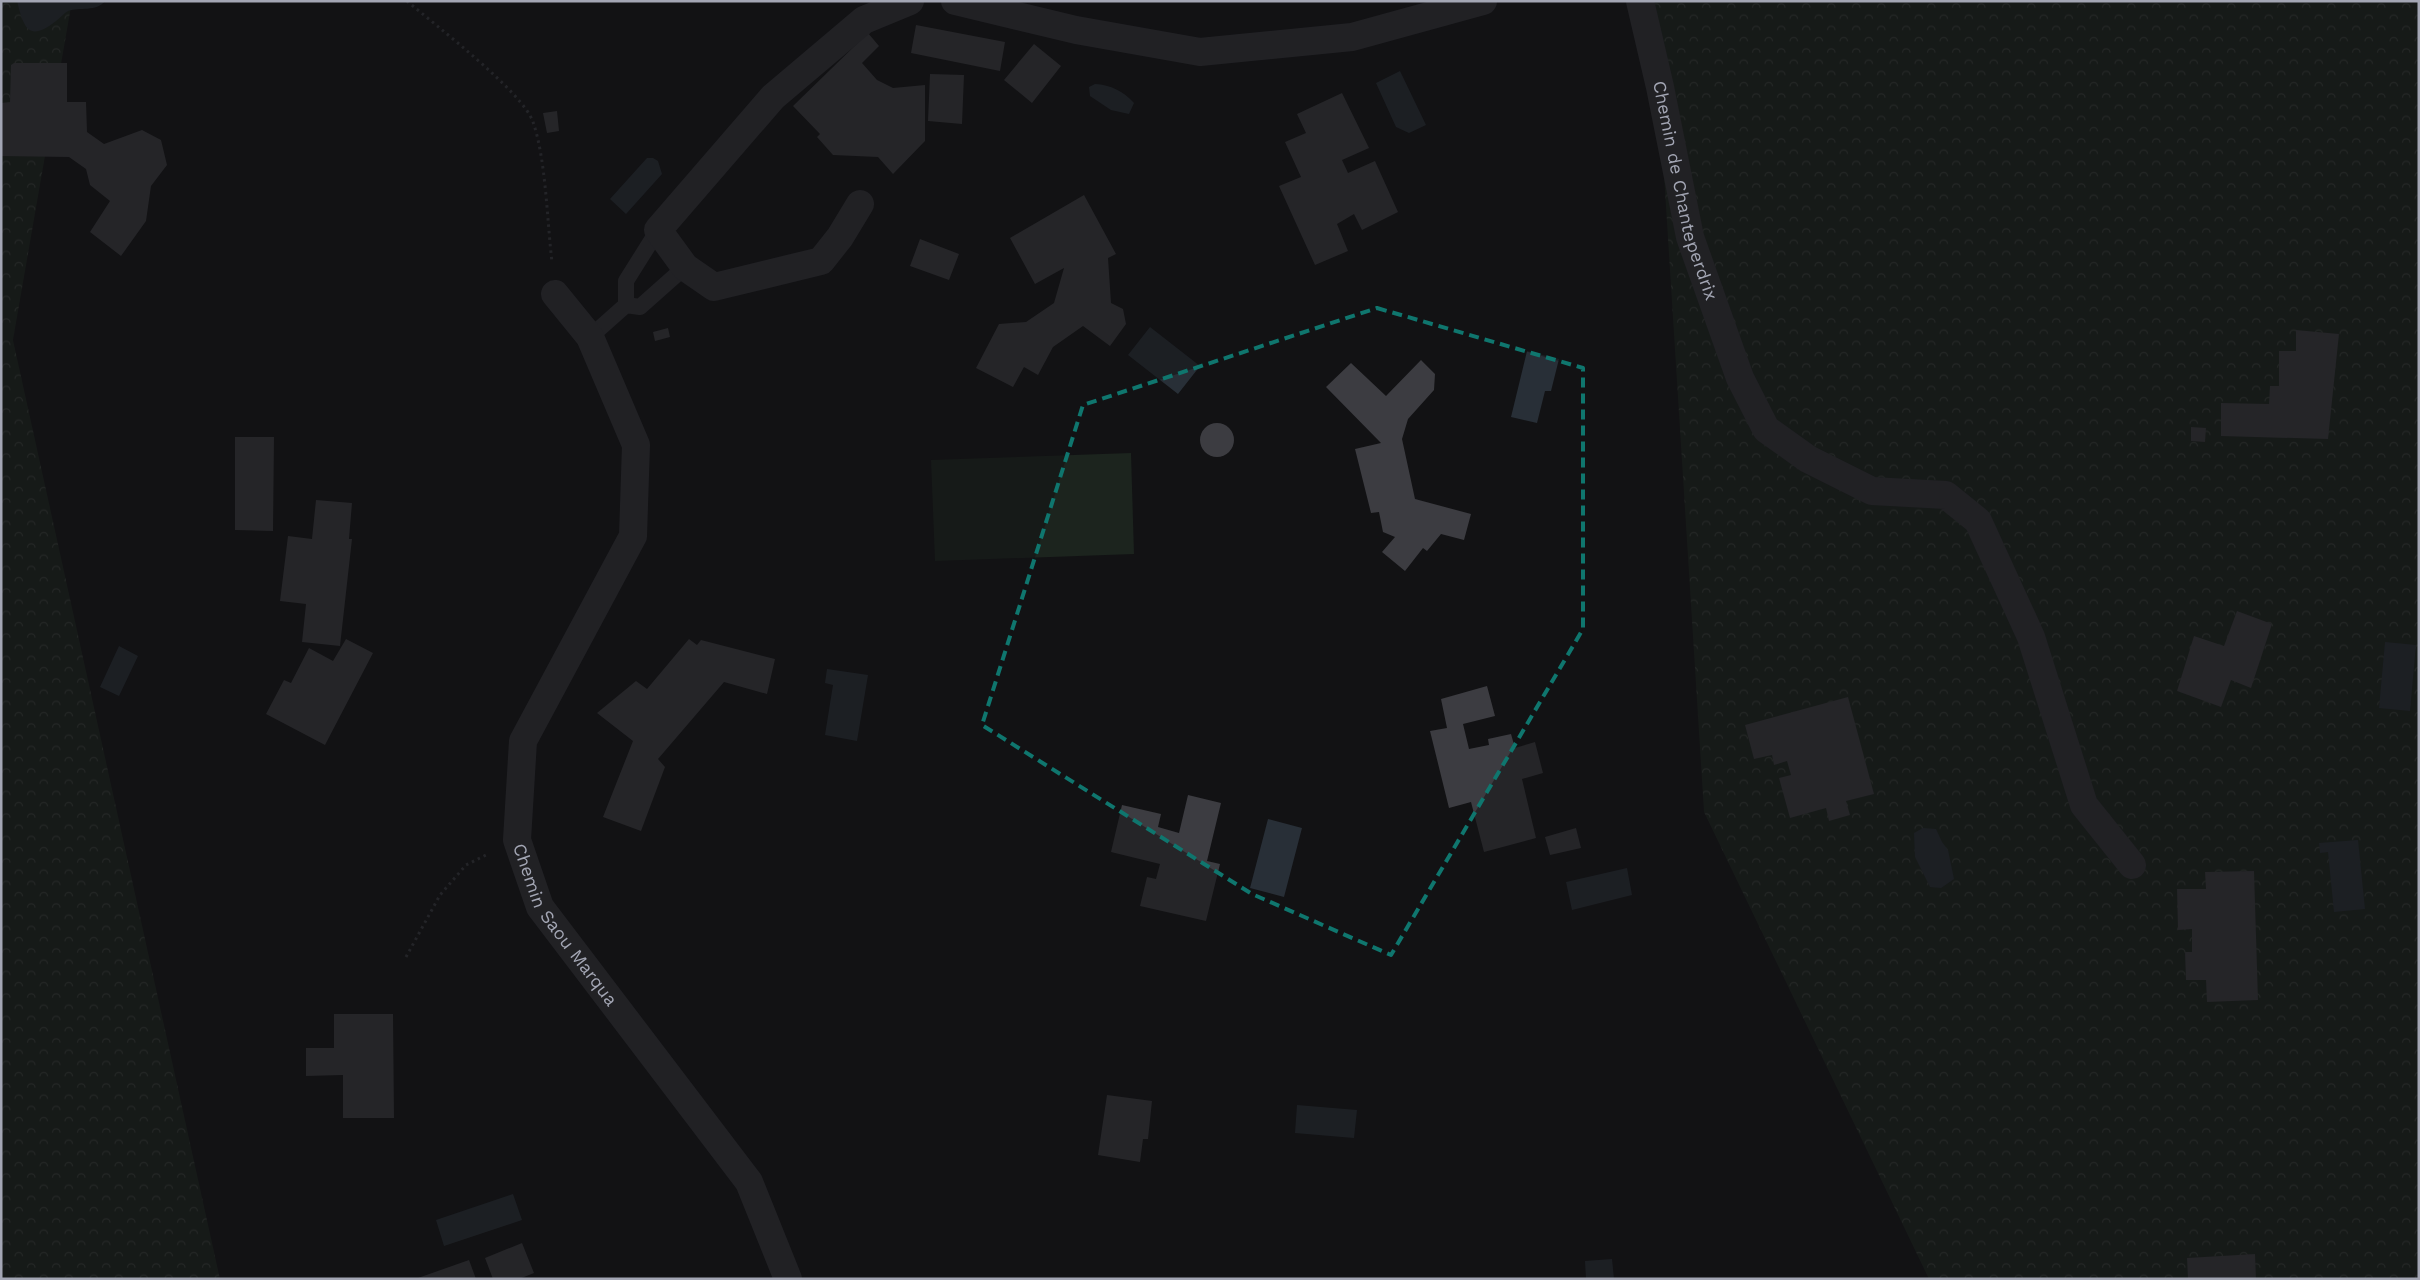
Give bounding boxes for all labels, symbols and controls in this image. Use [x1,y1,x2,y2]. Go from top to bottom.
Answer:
street label: Chemin de Chanteperdrix [1649,79,1723,303]
street label: Chemin Saou Marqua [509,841,622,1010]

